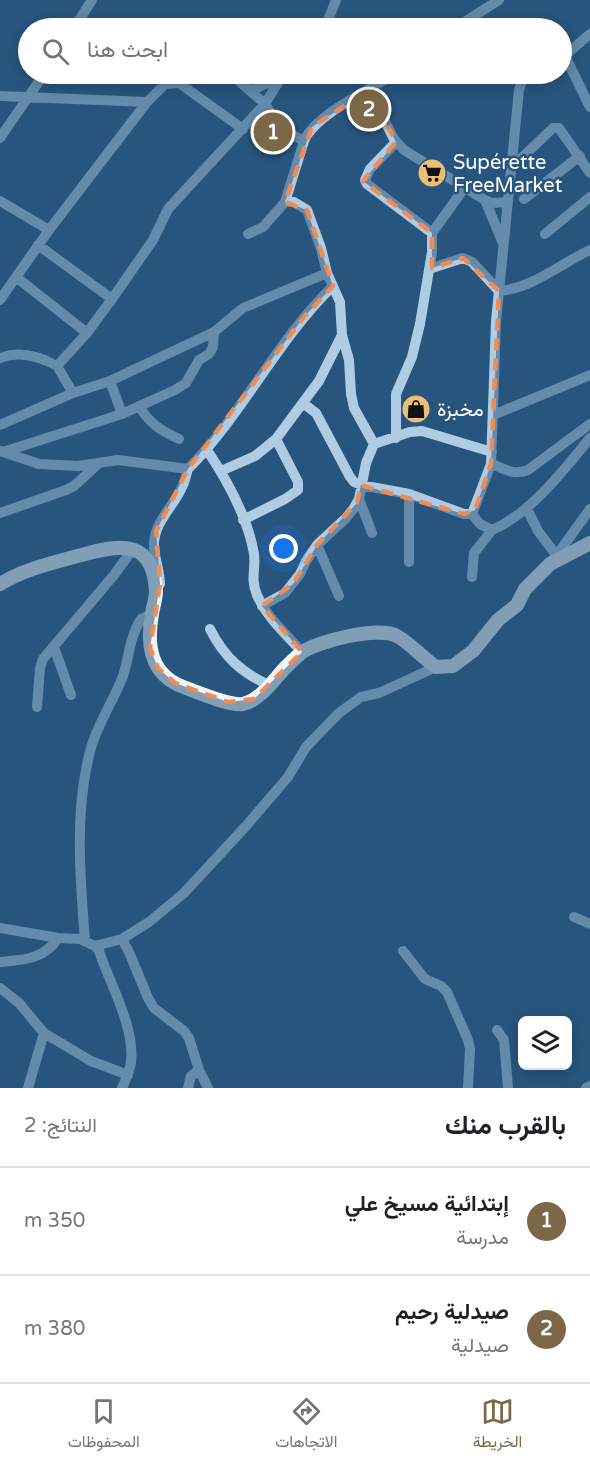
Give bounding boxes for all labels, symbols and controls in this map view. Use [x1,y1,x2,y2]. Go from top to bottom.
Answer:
search box [18,18,572,84]
icon: search [39,35,72,68]
text: ابحث هنا [87,37,168,63]
pin: 2 [350,86,388,132]
pin: 1 [254,110,292,154]
place label: Supérette FreeMarket [453,151,563,198]
supermarket icon: Supérette FreeMarket [416,157,448,189]
shop icon: مخبزة [400,393,432,425]
place label: مخبزة [437,398,484,422]
your location [269,534,298,563]
map controls [518,1016,572,1070]
button: layers [518,1016,572,1070]
text: بالقرب منك [445,1110,566,1141]
text: النتائج: 2 [24,1114,97,1138]
text: إبتدائية مسيخ علي [345,1191,509,1217]
text: 350 m [24,1209,85,1233]
text: 1 [540,1209,553,1233]
text: مدرسة [456,1226,509,1250]
text: صيدلية رحيم [395,1299,509,1325]
text: 380 m [24,1317,85,1341]
text: 2 [540,1317,553,1341]
text: صيدلية [451,1334,509,1358]
tab: المحفوظات [68,1395,140,1456]
tab: الاتجاهات [275,1395,337,1456]
tab: الخريطة [473,1395,522,1456]

